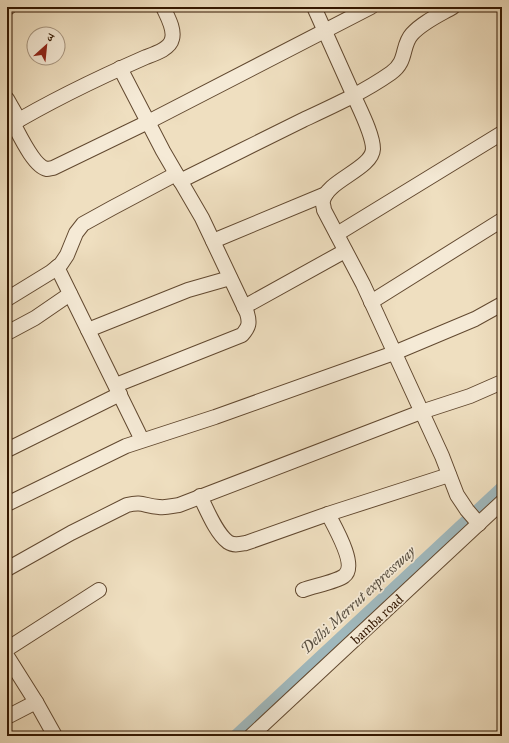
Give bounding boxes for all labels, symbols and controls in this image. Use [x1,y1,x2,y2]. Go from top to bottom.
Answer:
north arrow [26,26,66,66]
text: उ [44,30,57,45]
water label: Delhi Merrut expressway [297,541,421,659]
street label: bamba road [348,591,407,648]

